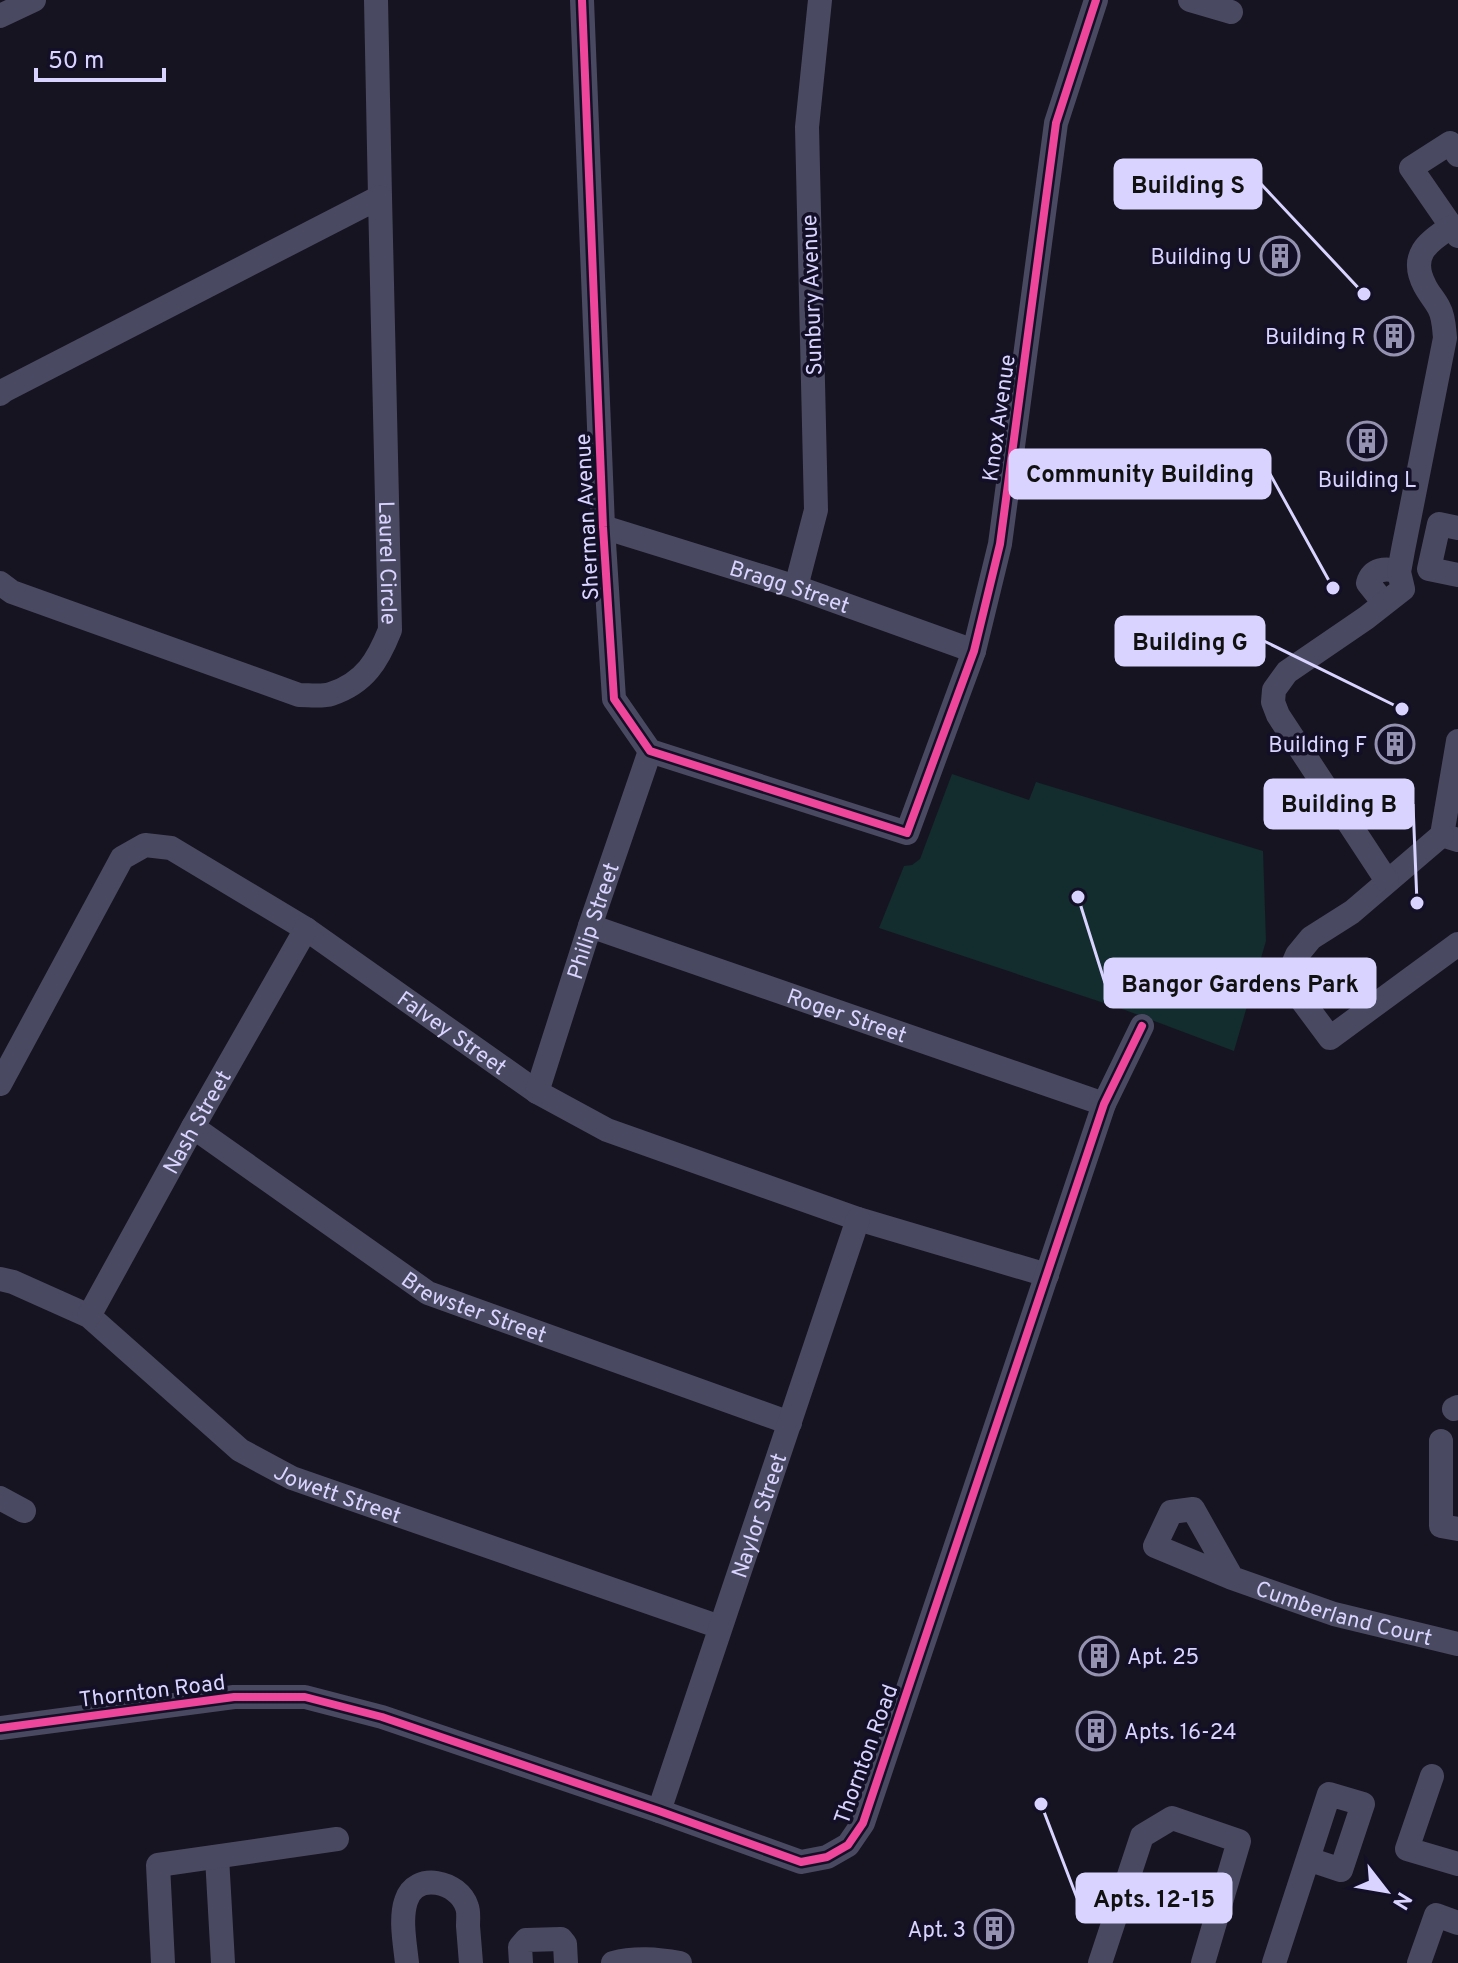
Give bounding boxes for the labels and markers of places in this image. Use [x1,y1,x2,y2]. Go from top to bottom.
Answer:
callout: Building S [1115,160,1261,208]
building icon: Building U [1259,235,1301,277]
place label: Building U [1150,245,1252,272]
building icon: Building R [1373,315,1415,357]
place label: Building R [1265,325,1366,352]
building icon: Building L [1346,420,1388,462]
callout: Community Building [1010,450,1270,498]
place label: Building L [1318,468,1416,495]
callout: Building G [1116,617,1264,665]
building icon: Building F [1374,723,1416,765]
place label: Building F [1268,733,1367,760]
callout: Building B [1265,780,1413,828]
callout: Bangor Gardens Park [1105,959,1375,1007]
building icon: Apt. 25 [1078,1635,1120,1677]
place label: Apt. 25 [1127,1645,1199,1672]
building icon: Apts. 16-24 [1075,1710,1117,1752]
place label: Apts. 16-24 [1124,1720,1237,1747]
callout: Apts. 12-15 [1077,1874,1231,1922]
building icon: Apt. 3 [973,1908,1015,1950]
place label: Apt. 3 [908,1918,966,1945]

